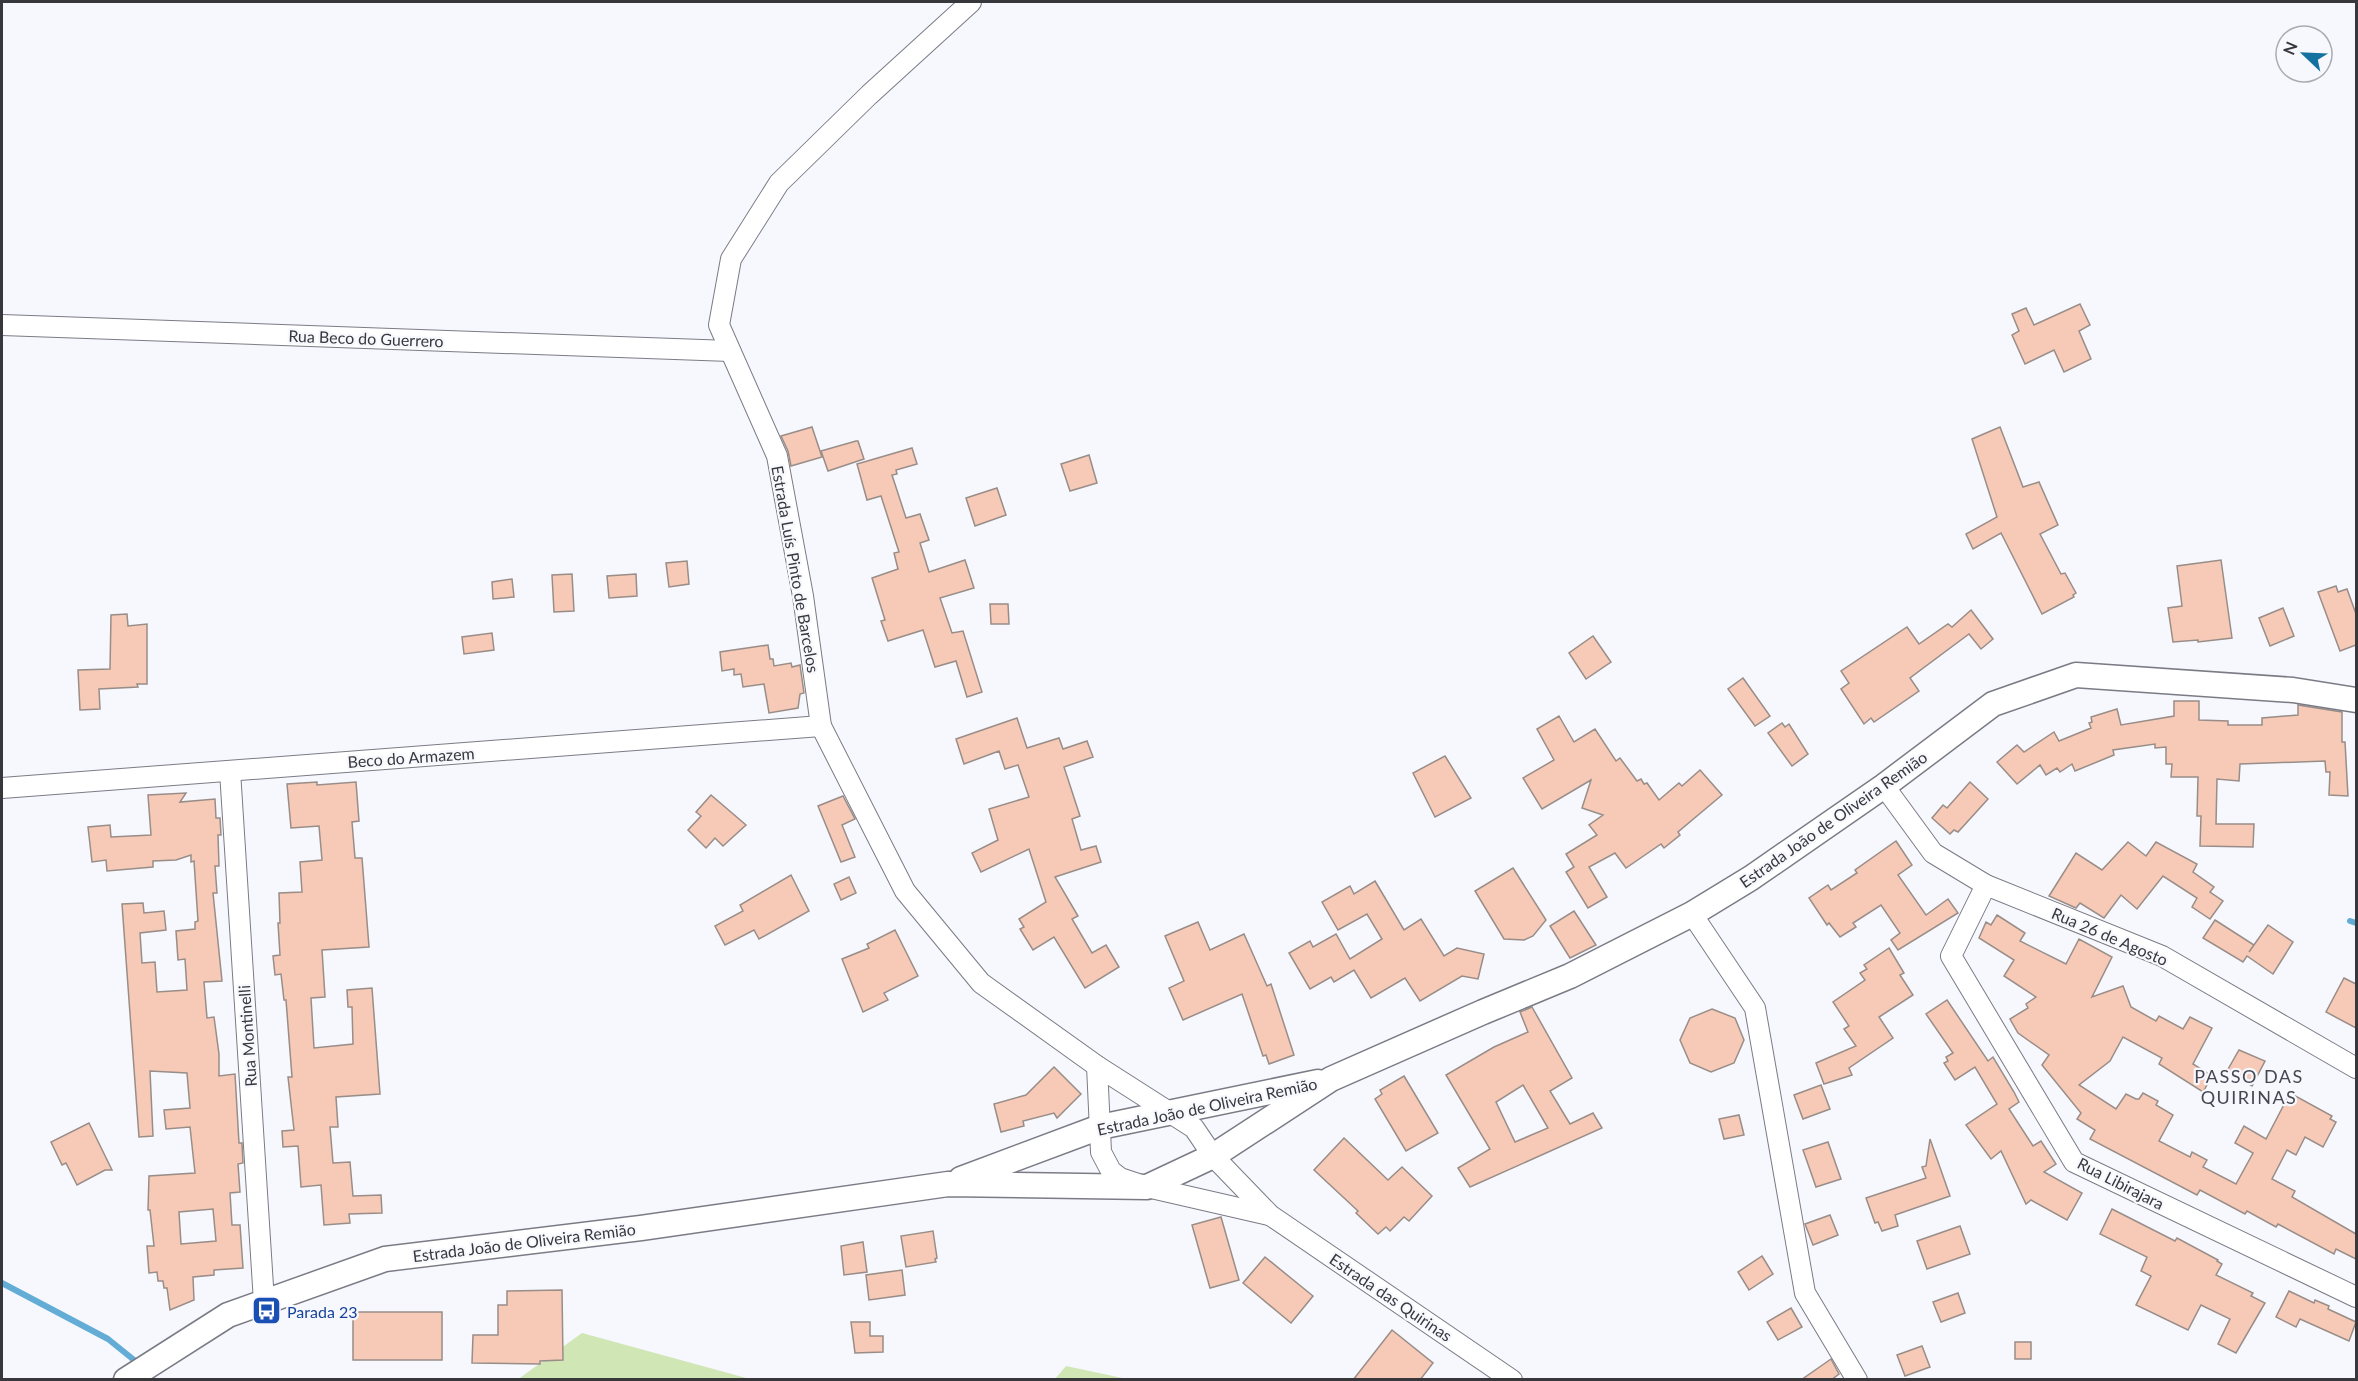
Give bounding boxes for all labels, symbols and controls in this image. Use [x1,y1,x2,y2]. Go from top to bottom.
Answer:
north arrow [2274,24,2334,84]
text: N [2279,39,2301,57]
street label: Rua Beco do Guerrero [288,326,444,350]
street label: Estrada Luís Pinto de Barcelos [768,464,824,674]
street label: Beco do Armazem [347,743,475,771]
street label: Estrada João de Oliveira Remião [1736,747,1930,891]
street label: Rua 26 de Agosto [2049,903,2171,969]
street label: Rua Montinelli [234,985,260,1087]
district label: PASSO DAS QUIRINAS [2194,1065,2304,1108]
street label: Estrada João de Oliveira Remião [1095,1073,1319,1139]
street label: Rua Libirajara [2075,1153,2167,1213]
street label: Estrada João de Oliveira Remião [411,1219,637,1265]
street label: Estrada das Quirinas [1326,1249,1456,1345]
bus stop icon: Parada 23 [250,1295,282,1327]
place label: Parada 23 [287,1302,358,1321]

